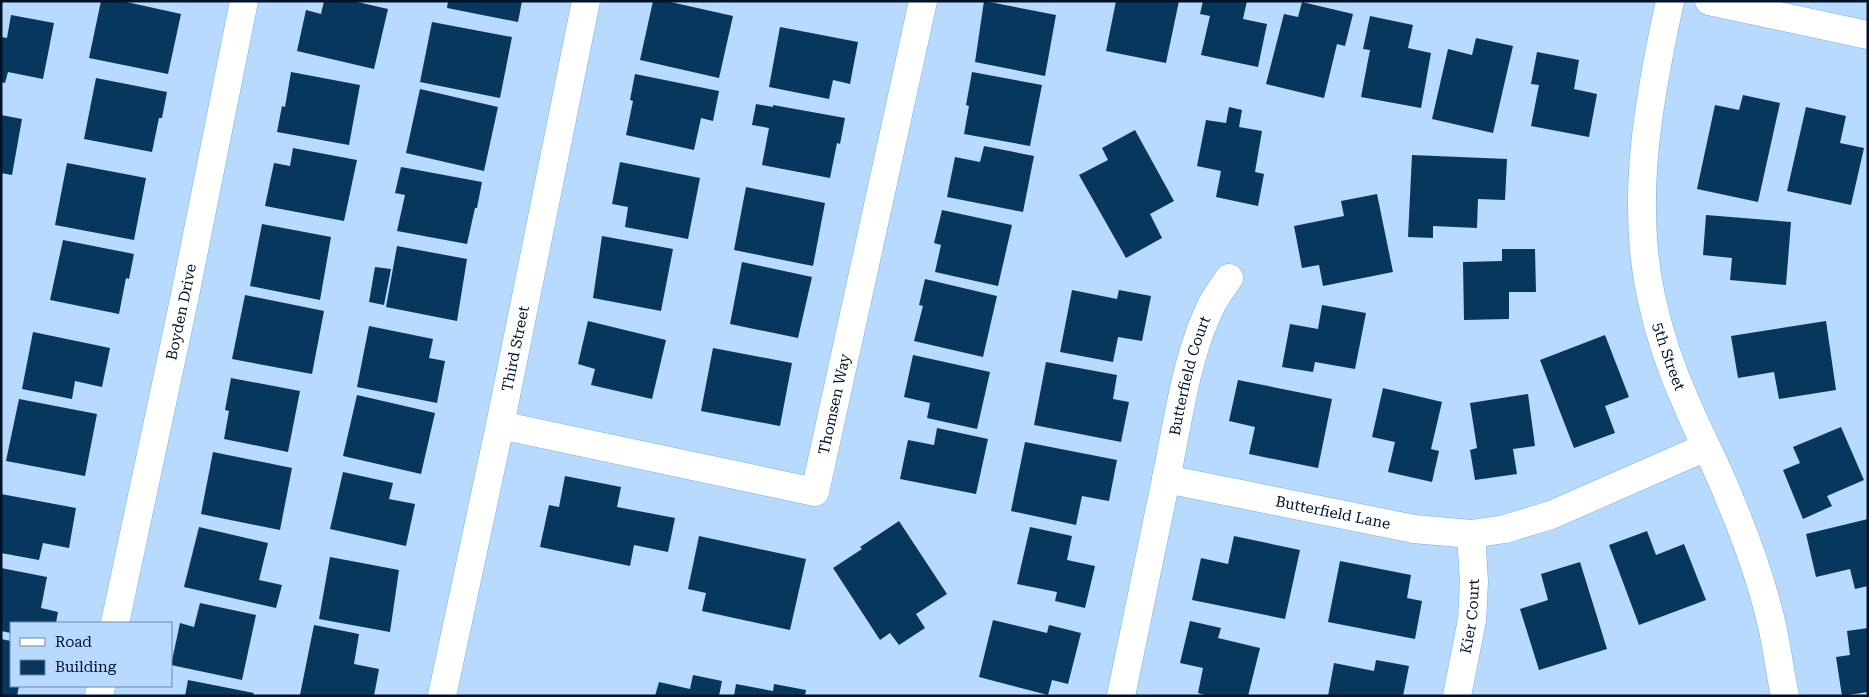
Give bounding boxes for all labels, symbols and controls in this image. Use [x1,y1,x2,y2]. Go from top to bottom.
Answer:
street label: Boyden Drive [162,262,200,362]
street label: Third Street [498,304,533,393]
street label: Butterfield Court [1166,313,1214,437]
street label: 5th Street [1649,321,1689,394]
street label: Thomsen Way [815,352,854,456]
street label: Butterfield Lane [1274,492,1392,533]
street label: Kier Court [1457,578,1483,655]
legend [10,622,172,687]
text: Road [55,633,92,651]
text: Building [55,658,117,676]

